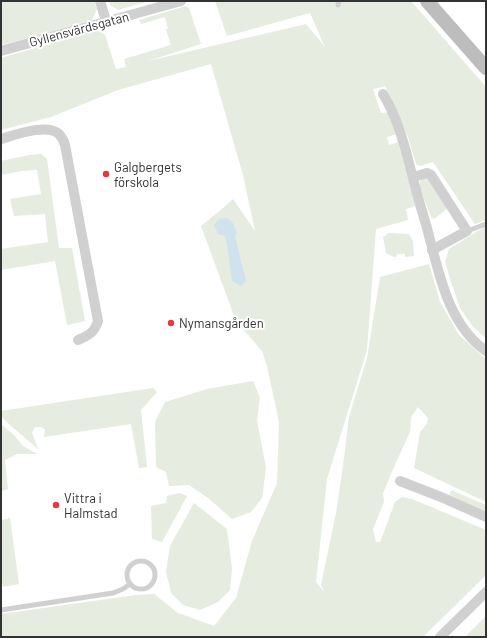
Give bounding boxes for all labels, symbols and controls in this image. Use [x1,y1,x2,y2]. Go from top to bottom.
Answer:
street label: Gyllensvärdsgatan [27,8,131,50]
place label: Galgbergets förskola [114,159,182,190]
marker: Galgbergets förskola [101,169,111,179]
place label: Nymansgården [179,315,264,331]
marker: Nymansgården [166,318,176,328]
place label: Vittra i Halmstad [64,490,118,521]
marker: Vittra i Halmstad [51,500,61,510]

